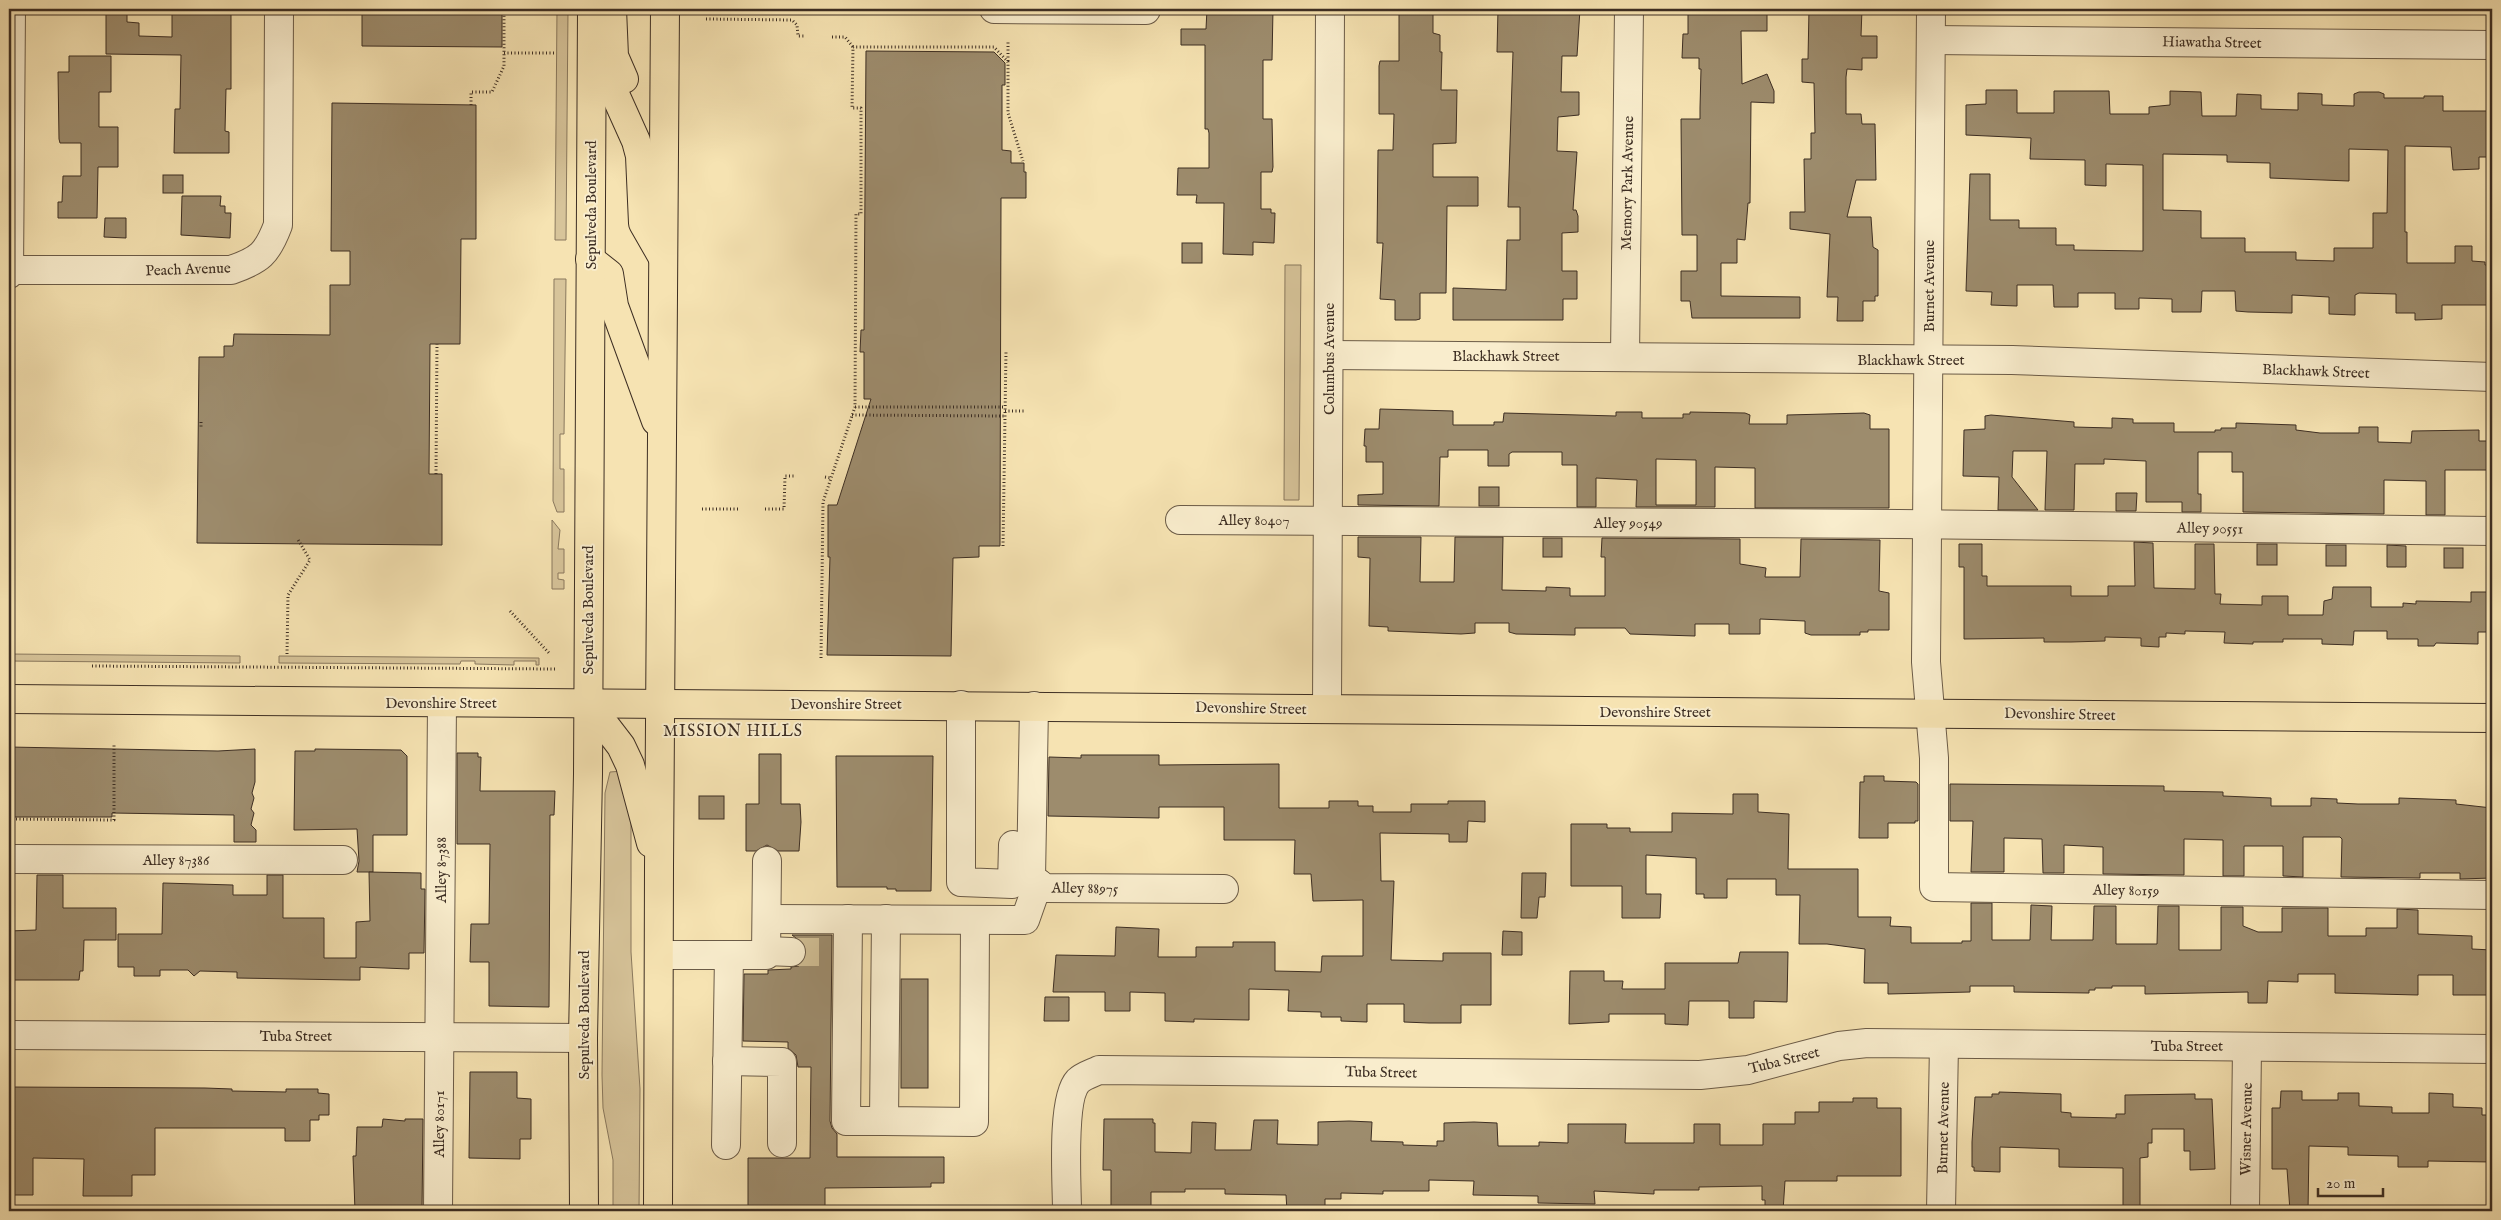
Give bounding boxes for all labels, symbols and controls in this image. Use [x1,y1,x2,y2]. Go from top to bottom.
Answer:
street label: Hiawatha Street [2162,32,2262,53]
street label: Memory Park Avenue [1617,116,1638,250]
street label: Sepulveda Boulevard [582,140,601,269]
street label: Burnet Avenue [1920,240,1939,332]
street label: Peach Avenue [145,259,231,280]
street label: Columbus Avenue [1320,303,1339,415]
street label: Blackhawk Street [1452,347,1560,366]
street label: Blackhawk Street [1857,351,1965,370]
street label: Blackhawk Street [2262,360,2370,383]
street label: Alley 80407 [1218,511,1289,530]
street label: Alley 90549 [1592,514,1663,533]
street label: Alley 90551 [2176,518,2243,539]
street label: Sepulveda Boulevard [579,545,598,674]
street label: Devonshire Street [385,694,497,713]
street label: Devonshire Street [790,695,902,714]
street label: Devonshire Street [1195,698,1307,719]
street label: Devonshire Street [1599,703,1711,722]
street label: Devonshire Street [2004,704,2116,725]
district label: MISSION HILLS [663,722,803,742]
street label: Alley 87388 [432,837,451,904]
street label: Alley 87386 [142,851,210,870]
street label: Alley 88975 [1051,878,1119,899]
street label: Alley 80159 [2092,880,2159,901]
street label: Sepulveda Boulevard [575,950,594,1079]
street label: Tuba Street [260,1027,332,1046]
street label: Tuba Street [2151,1037,2223,1056]
street label: Tuba Street [1747,1043,1822,1078]
street label: Tuba Street [1345,1062,1417,1083]
street label: Burnet Avenue [1933,1082,1954,1174]
street label: Wisner Avenue [2236,1082,2257,1176]
street label: Alley 80171 [430,1090,449,1159]
scale bar [2318,1165,2384,1197]
text: 20 m [2326,1174,2356,1193]

